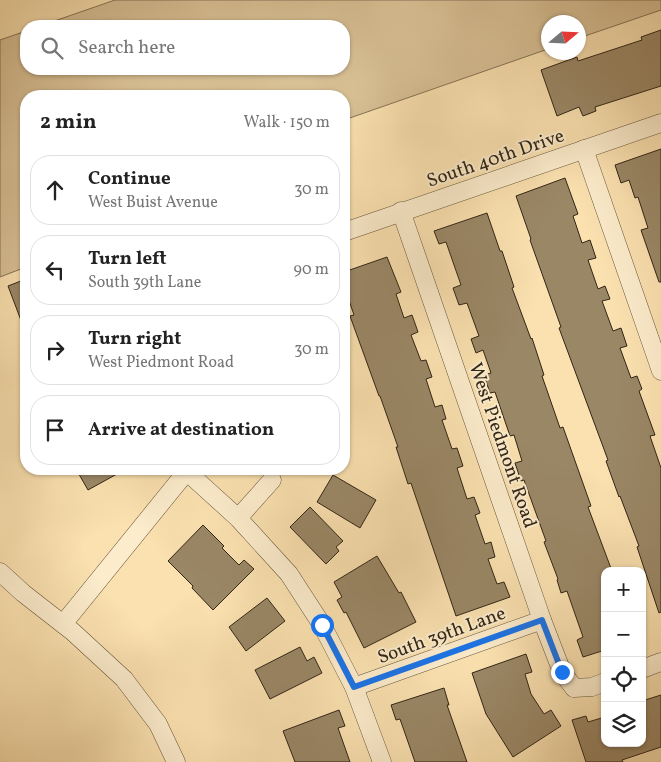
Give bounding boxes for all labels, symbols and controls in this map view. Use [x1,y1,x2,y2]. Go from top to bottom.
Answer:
north arrow [541,15,586,60]
search box [20,20,350,75]
icon: search [38,34,66,62]
text: Search here [78,35,175,61]
text: 2 min [40,108,97,137]
text: Walk · 150 m [244,112,330,134]
street label: South 40th Drive [423,123,568,195]
text: Continue [88,166,171,192]
icon: ahead [41,176,69,204]
text: 30 m [294,179,329,201]
text: West Buist Avenue [88,192,218,214]
text: Turn left [88,246,167,272]
icon: left [41,256,69,284]
text: 90 m [293,259,329,281]
text: South 39th Lane [88,272,201,294]
text: Turn right [88,326,181,352]
icon: right [41,336,69,364]
text: 30 m [294,339,329,361]
text: West Piedmont Road [88,352,234,374]
street label: West Piedmont Road [462,360,543,532]
icon: arrive [41,416,69,444]
text: Arrive at destination [88,417,274,443]
map controls [601,567,646,747]
button: + [601,567,646,612]
street label: South 39th Lane [374,601,509,671]
button: − [601,612,646,657]
route start [311,614,334,637]
button: locate [601,657,646,702]
route end [551,661,574,684]
button: layers [601,702,646,747]

